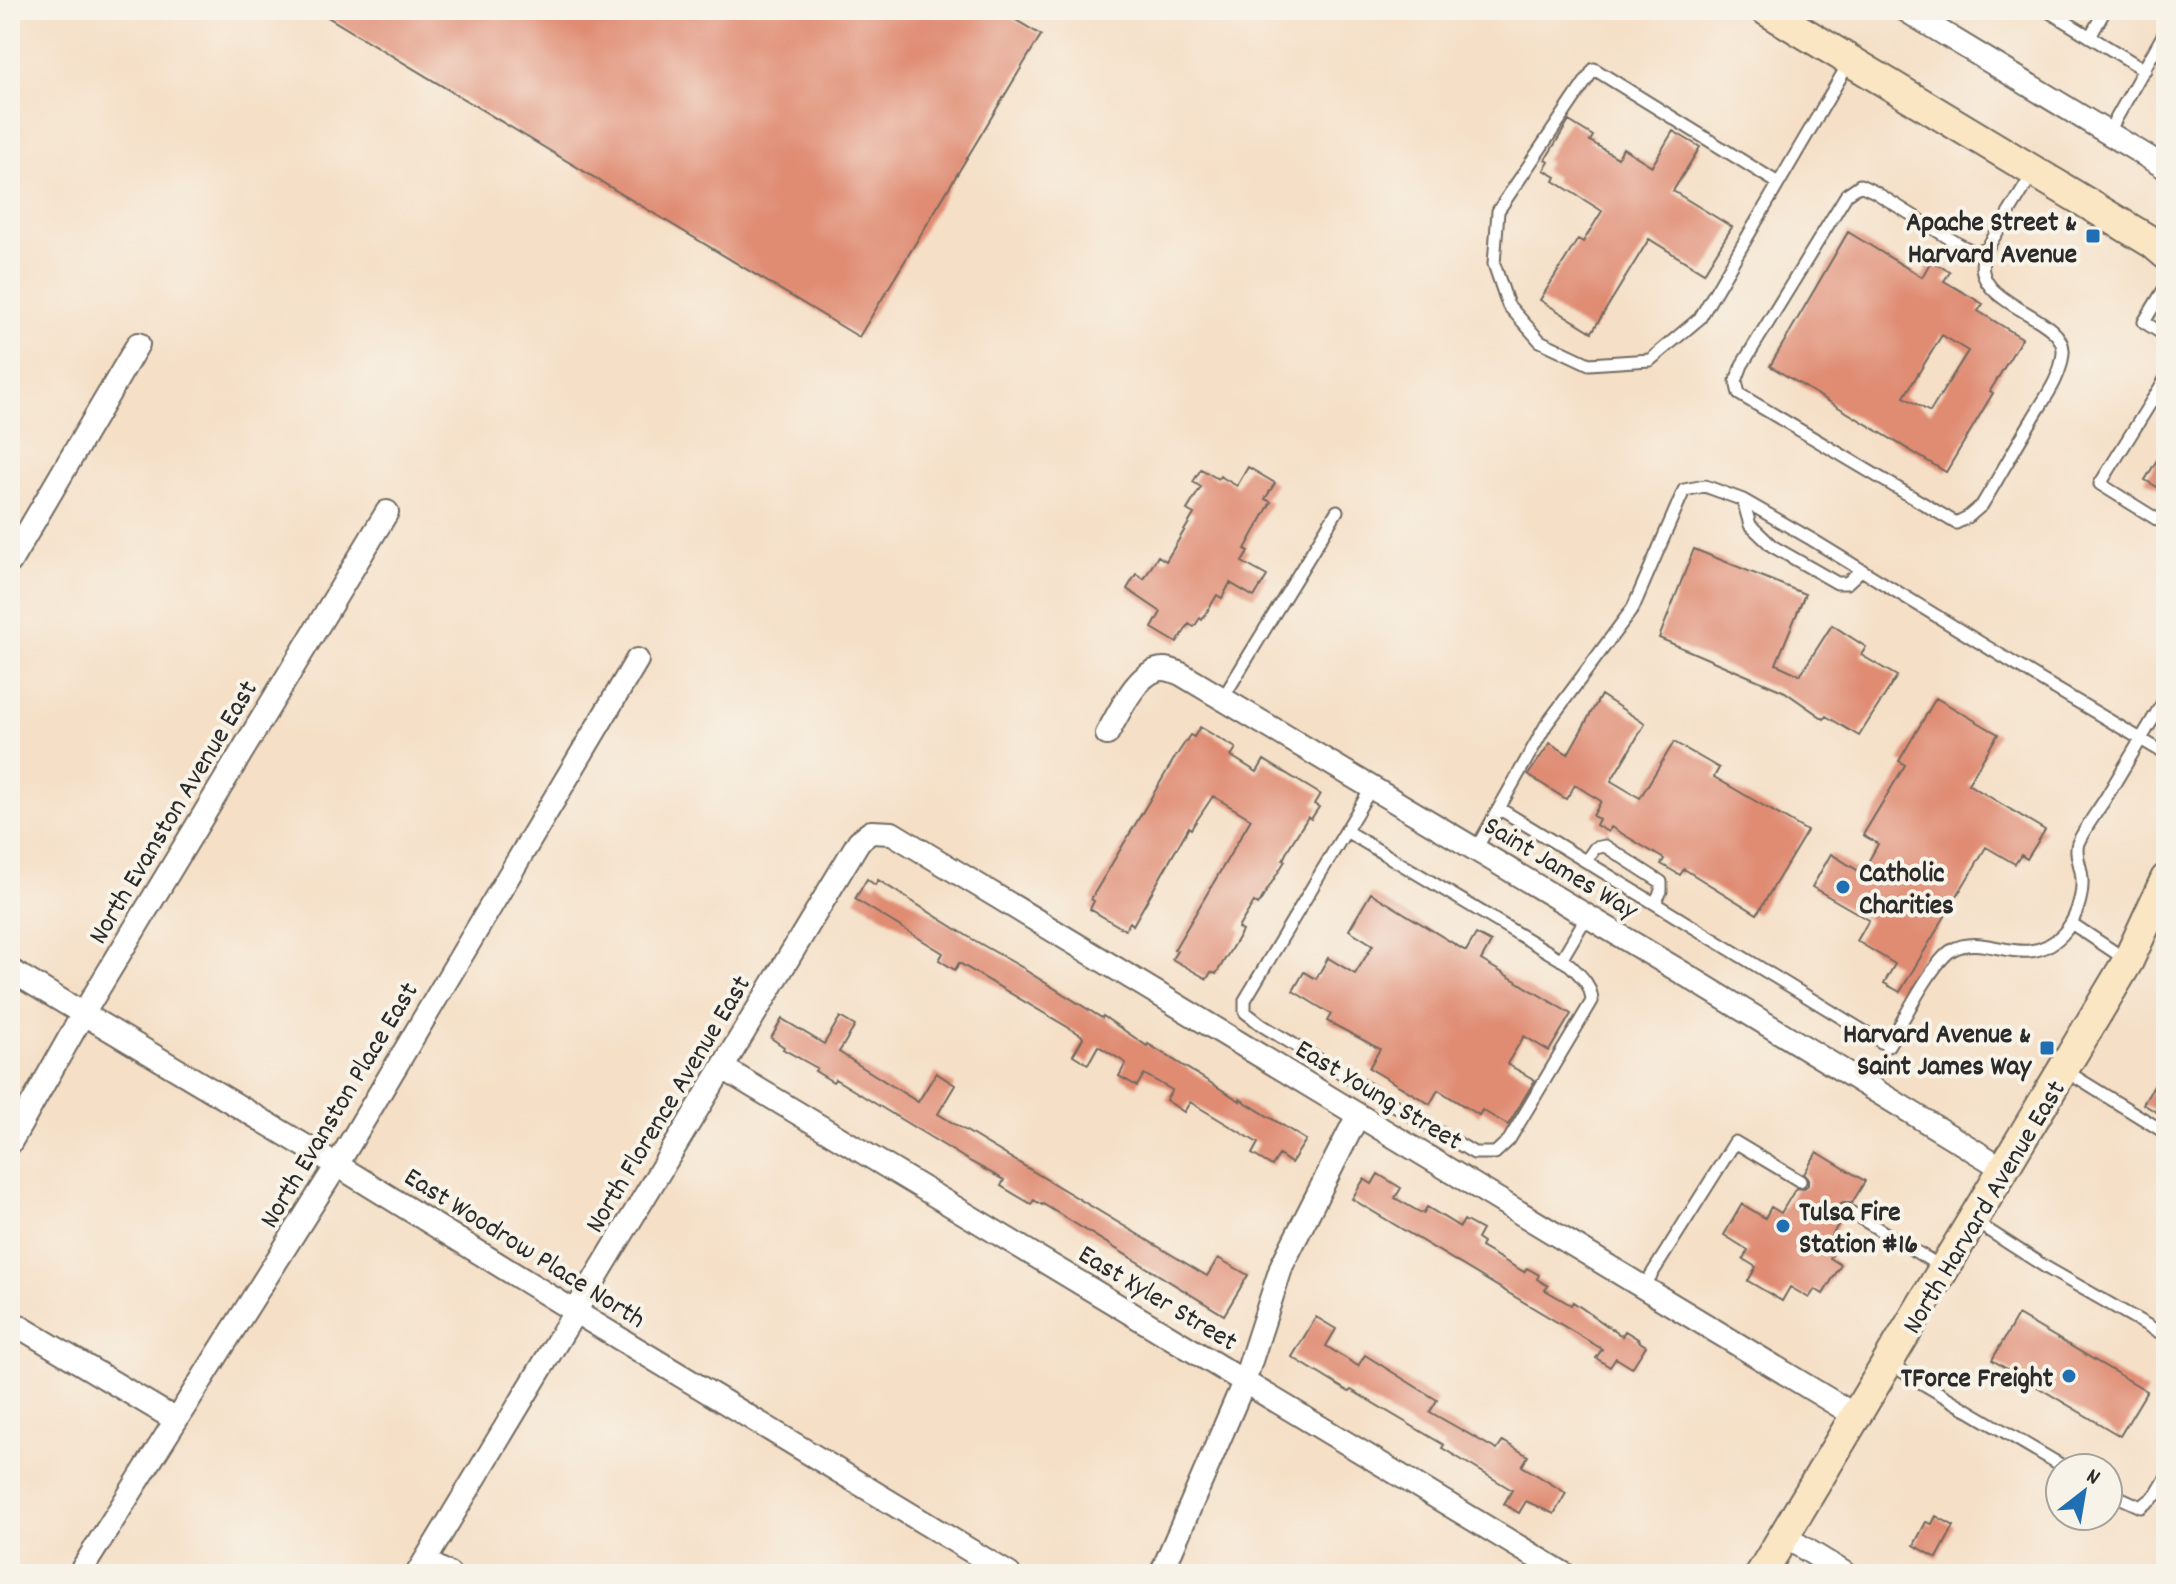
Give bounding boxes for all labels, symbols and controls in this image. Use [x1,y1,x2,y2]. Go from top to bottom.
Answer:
place label: Apache Street & Harvard Avenue [1906,205,2077,277]
marker: Apache Street & Harvard Avenue [2084,227,2102,245]
street label: North Evanston Avenue East [80,674,270,953]
street label: Saint James Way [1475,808,1645,933]
place label: Catholic Charities [1859,856,1954,928]
marker: Catholic Charities [1834,878,1852,896]
street label: North Florence Avenue East [577,969,763,1242]
street label: North Evanston Place East [252,976,431,1237]
place label: Harvard Avenue & Saint James Way [1843,1017,2033,1089]
street label: East Young Street [1286,1032,1469,1163]
marker: Harvard Avenue & Saint James Way [2038,1039,2056,1057]
street label: North Harvard Avenue East [1895,1074,2078,1343]
street label: East Woodrow Place North [395,1160,652,1341]
place label: Tulsa Fire Station #16 [1799,1195,1918,1267]
marker: Tulsa Fire Station #16 [1774,1217,1792,1235]
street label: East Xyler Street [1069,1237,1244,1364]
place label: TForce Freight [1901,1361,2054,1401]
marker: TForce Freight [2060,1367,2078,1385]
north arrow [2044,1452,2124,1532]
text: N [2080,1462,2105,1494]

